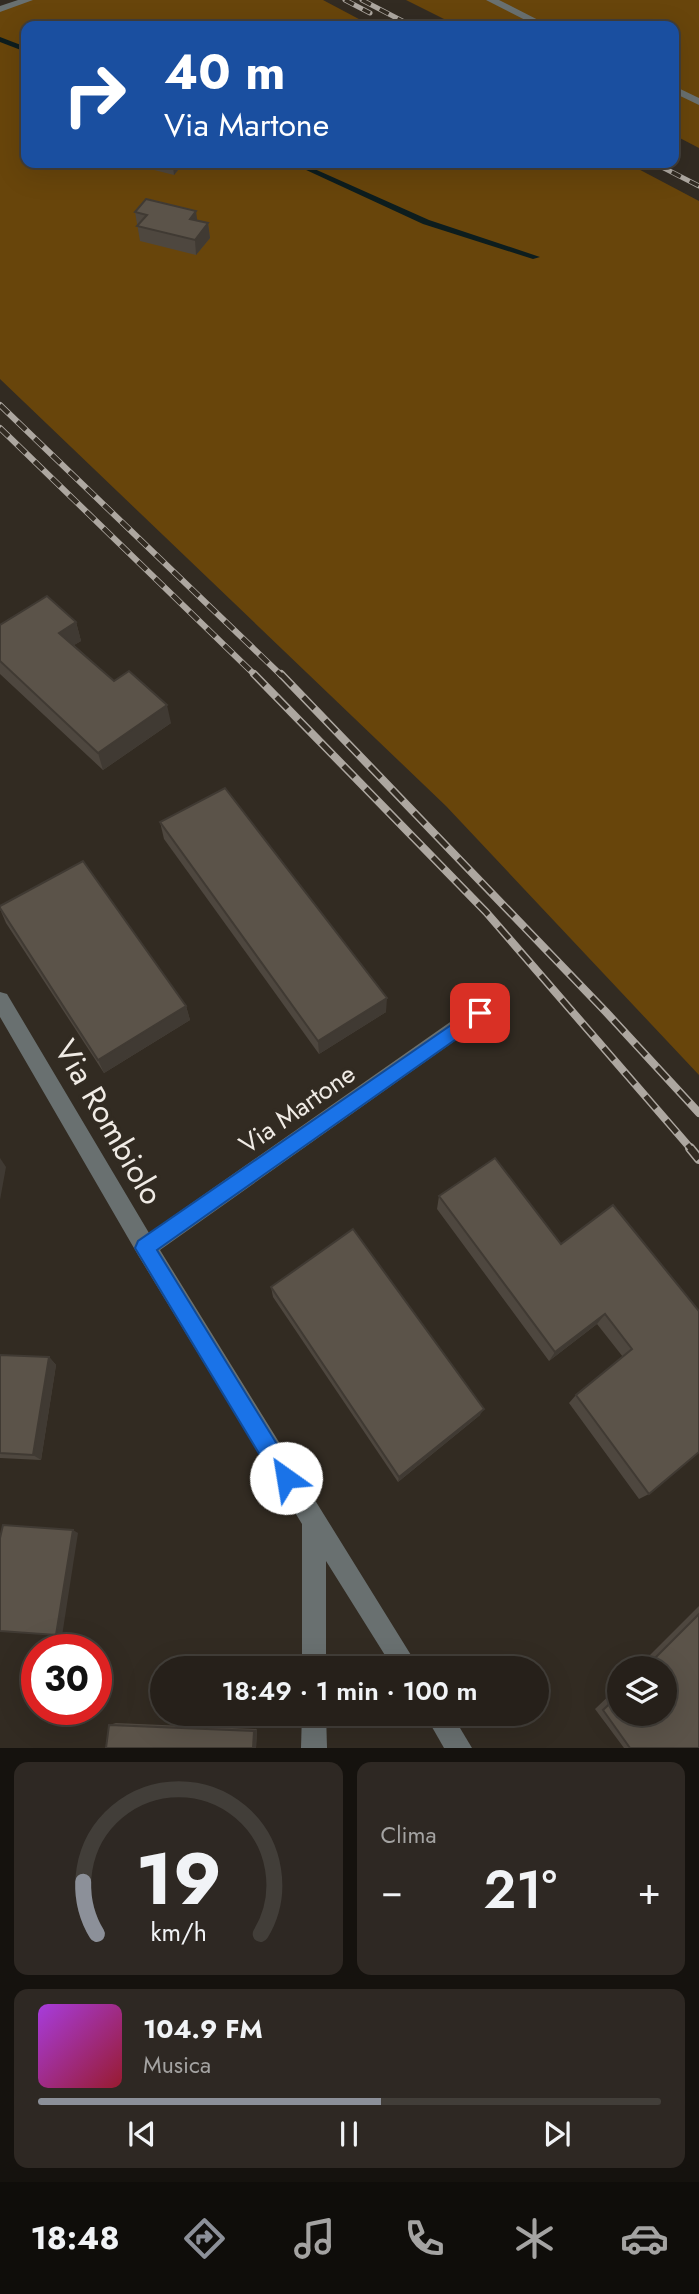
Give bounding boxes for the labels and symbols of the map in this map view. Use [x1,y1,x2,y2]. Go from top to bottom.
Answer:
pin [450,983,510,1043]
street label: Via Rombiolo [43,1031,175,1213]
street label: Via Martone [231,1055,363,1163]
position arrow [249,1441,323,1515]
speed limit sign: 30 [21,1634,112,1725]

